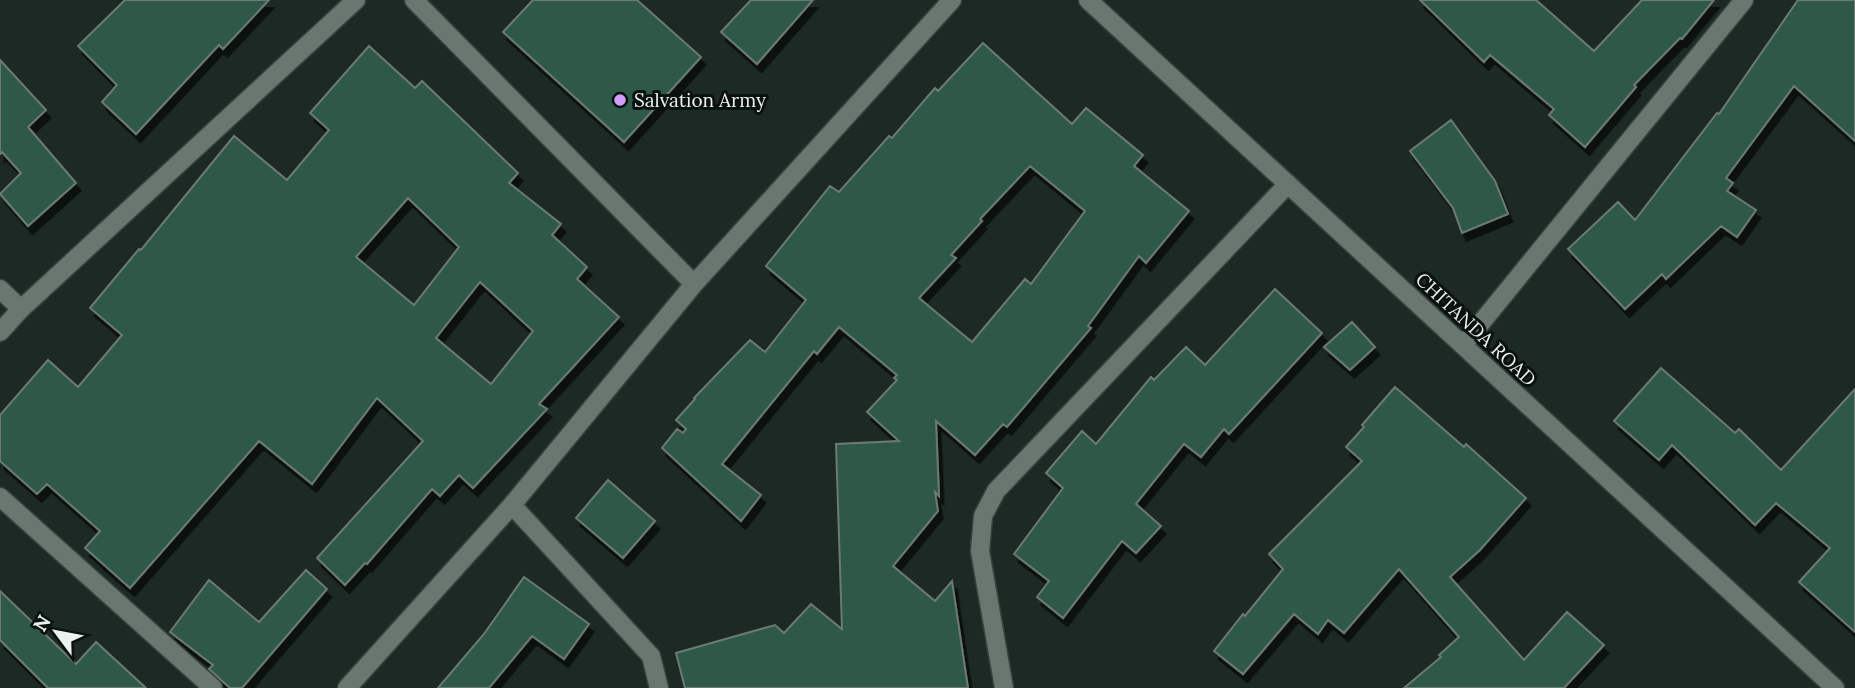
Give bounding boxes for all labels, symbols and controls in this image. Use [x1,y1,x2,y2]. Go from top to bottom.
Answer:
place label: Salvation Army [634,88,766,112]
marker: Salvation Army [612,92,628,108]
street label: CHITANDA ROAD [1411,267,1541,391]
north arrow [21,597,91,667]
text: N [28,610,56,636]

